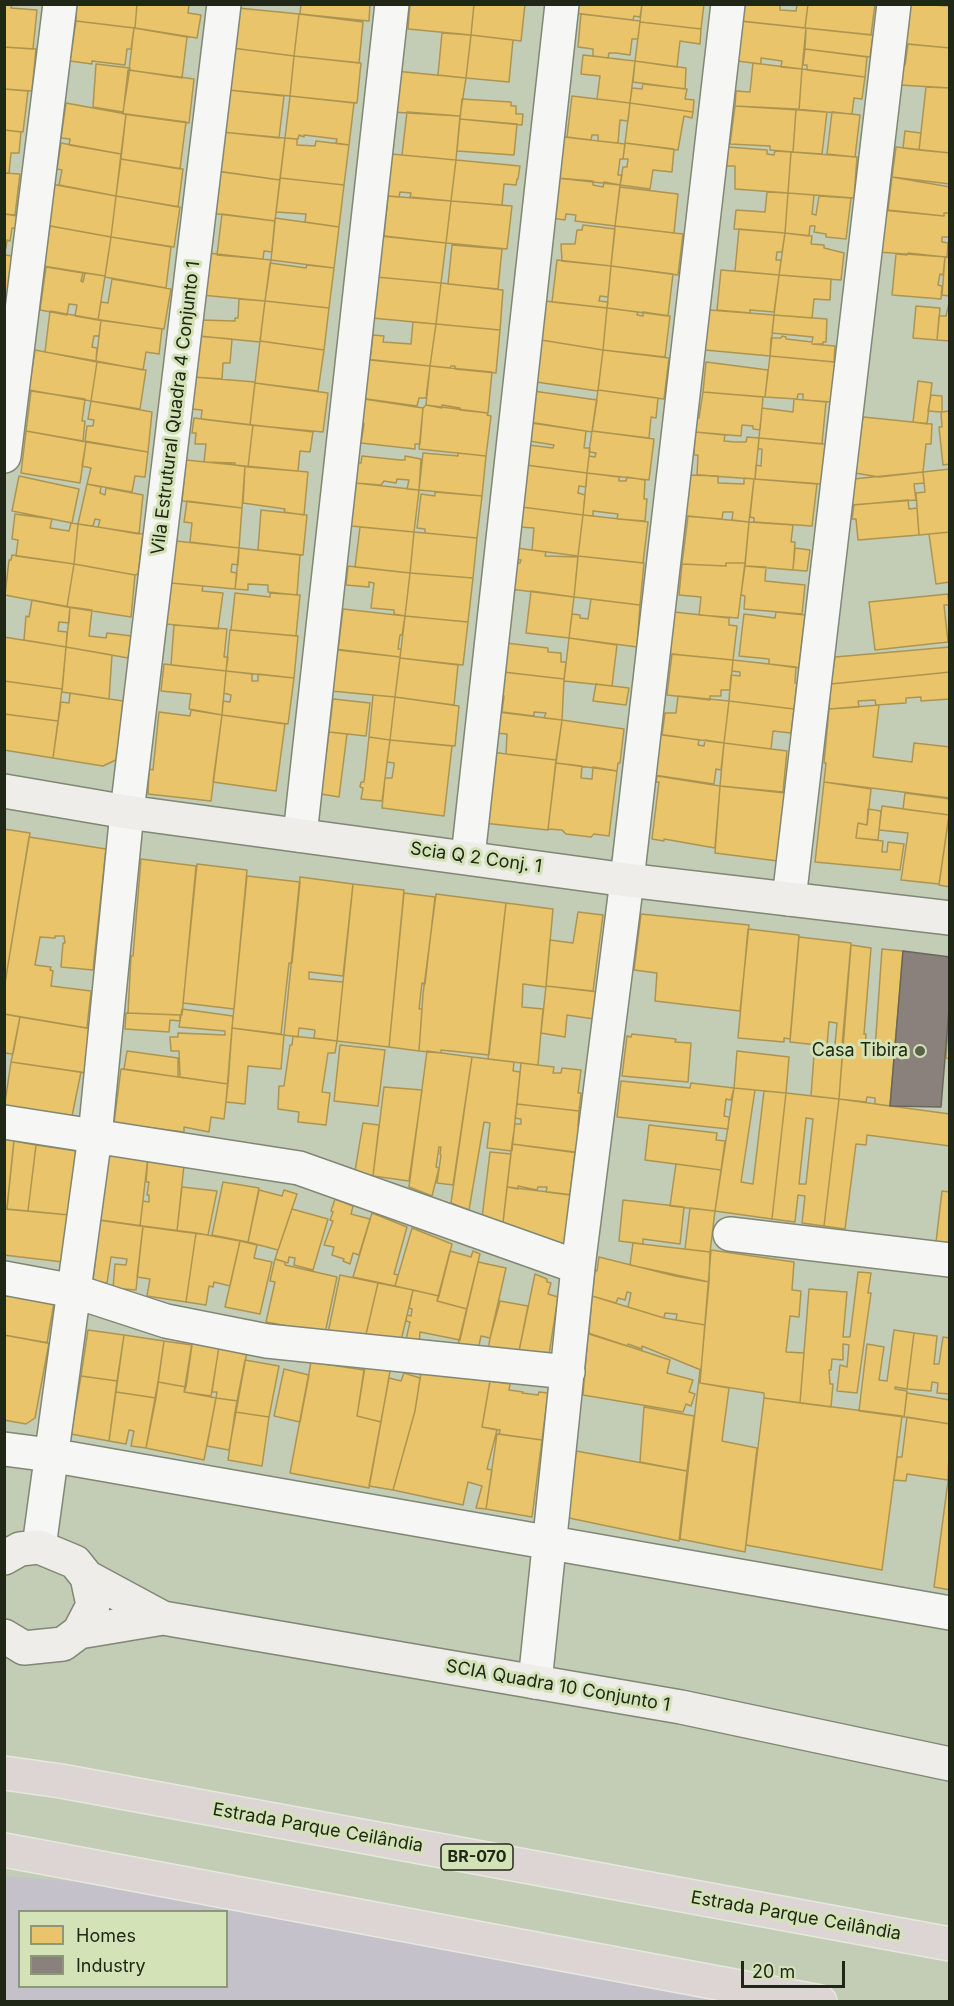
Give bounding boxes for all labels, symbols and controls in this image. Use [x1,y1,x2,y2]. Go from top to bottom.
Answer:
street label: Vila Estrutural Quadra 4 Conjunto 1 [147,260,205,556]
street label: Scia Q 2 Conj. 1 [409,838,543,878]
place label: Casa Tibira [812,1040,908,1062]
marker: Casa Tibira [913,1044,927,1058]
street label: SCIA Quadra 10 Conjunto 1 [444,1656,672,1716]
street label: Estrada Parque Ceilândia [211,1799,425,1857]
road number: BR-070 [441,1844,513,1870]
street label: Estrada Parque Ceilândia [689,1887,903,1945]
legend [18,1910,228,1988]
text: Homes [76,1925,136,1946]
scale bar [744,1949,848,1987]
text: Industry [76,1955,146,1976]
text: 20 m [752,1961,795,1982]

